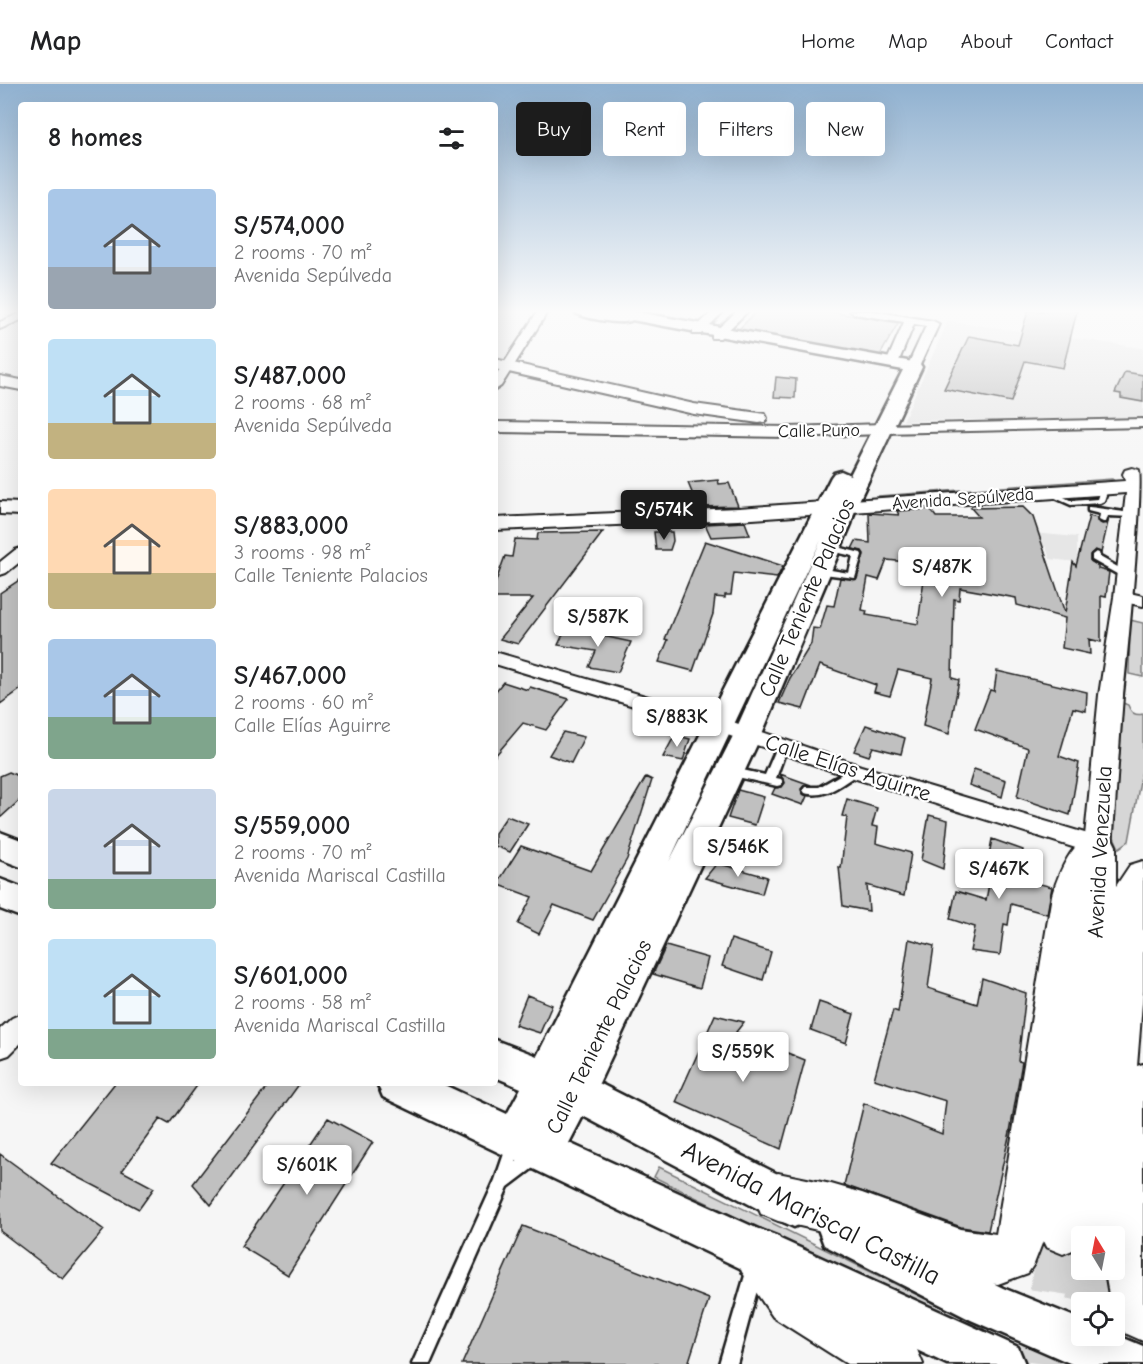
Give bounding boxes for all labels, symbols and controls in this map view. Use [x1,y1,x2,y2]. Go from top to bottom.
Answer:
text: Map [30,25,81,57]
text: Home [801,29,855,53]
text: Map [888,29,928,53]
text: About [961,29,1012,53]
text: Contact [1045,29,1113,53]
chip: Buy [516,102,591,156]
chip: Rent [603,102,686,156]
chip: Filters [698,102,794,156]
chip: New [806,102,885,156]
icon: filters [435,122,468,155]
text: 8 homes [48,123,142,153]
text: S/574,000 [234,211,345,241]
icon: home [96,213,168,285]
text: 2 rooms · 70 m² [234,241,371,264]
text: Avenida Sepúlveda [234,264,392,287]
text: S/487,000 [234,361,346,391]
icon: home [96,363,168,435]
text: 2 rooms · 68 m² [234,391,371,414]
text: Avenida Sepúlveda [234,414,392,437]
street label: Calle Puno [778,420,860,442]
street label: Avenida Sepúlveda [891,484,1035,514]
pin: S/574K [615,490,713,541]
street label: Calle Teniente Palacios [753,495,861,701]
text: S/574K [635,498,693,521]
text: S/883,000 [234,511,349,541]
icon: home [96,513,168,585]
text: 3 rooms · 98 m² [234,541,370,564]
pin: S/487K [893,547,991,598]
text: S/487K [912,555,972,578]
text: Calle Teniente Palacios [234,564,428,587]
pin: S/587K [549,597,647,648]
text: S/587K [568,605,628,628]
text: S/467,000 [234,661,347,691]
icon: home [96,663,168,735]
text: 2 rooms · 60 m² [234,691,373,714]
pin: S/883K [628,697,726,748]
text: S/883K [646,705,708,728]
text: Calle Elías Aguirre [234,714,391,737]
street label: Calle Elías Aguirre [762,729,934,807]
street label: Avenida Venezuela [1082,765,1118,939]
text: S/559,000 [234,811,350,841]
icon: home [96,813,168,885]
pin: S/546K [689,827,787,878]
text: S/546K [707,835,769,858]
text: 2 rooms · 70 m² [234,841,371,864]
pin: S/467K [950,849,1048,900]
text: S/467K [969,857,1029,880]
text: Avenida Mariscal Castilla [234,864,446,887]
street label: Calle Teniente Palacios [541,936,657,1138]
text: S/601,000 [234,961,348,991]
icon: home [96,963,168,1035]
text: 2 rooms · 58 m² [234,991,371,1014]
text: Avenida Mariscal Castilla [234,1014,446,1037]
pin: S/559K [694,1032,792,1083]
text: S/559K [712,1040,774,1063]
street label: Avenida Mariscal Castilla [677,1134,945,1292]
pin: S/601K [258,1145,356,1196]
text: S/601K [277,1153,337,1176]
north arrow [1071,1226,1125,1280]
map controls [1071,1226,1125,1346]
button: locate [1071,1292,1125,1346]

